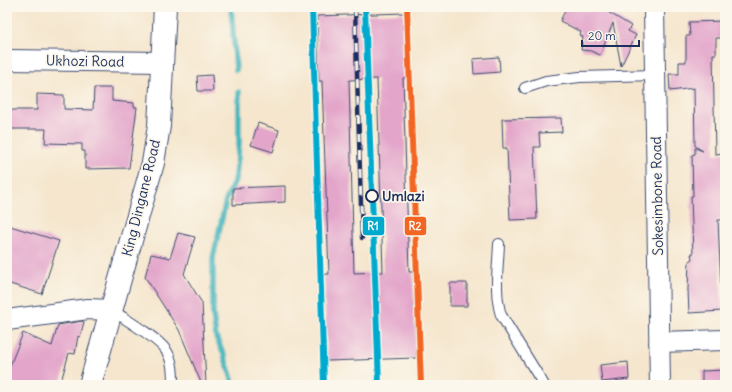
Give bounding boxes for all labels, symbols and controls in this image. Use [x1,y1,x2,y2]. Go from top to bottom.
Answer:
scale bar [582,22,639,48]
text: 20 m [588,28,616,43]
street label: Ukhozi Road [46,51,124,71]
street label: Sokesimbone Road [647,136,667,256]
street label: King Dingane Road [118,138,164,258]
place label: Umlazi [382,187,425,205]
marker: Umlazi [365,189,379,203]
line badge: R1 [362,216,385,236]
line badge: R2 [404,216,427,236]
text: R1 [367,219,379,233]
text: R2 [408,219,422,233]

